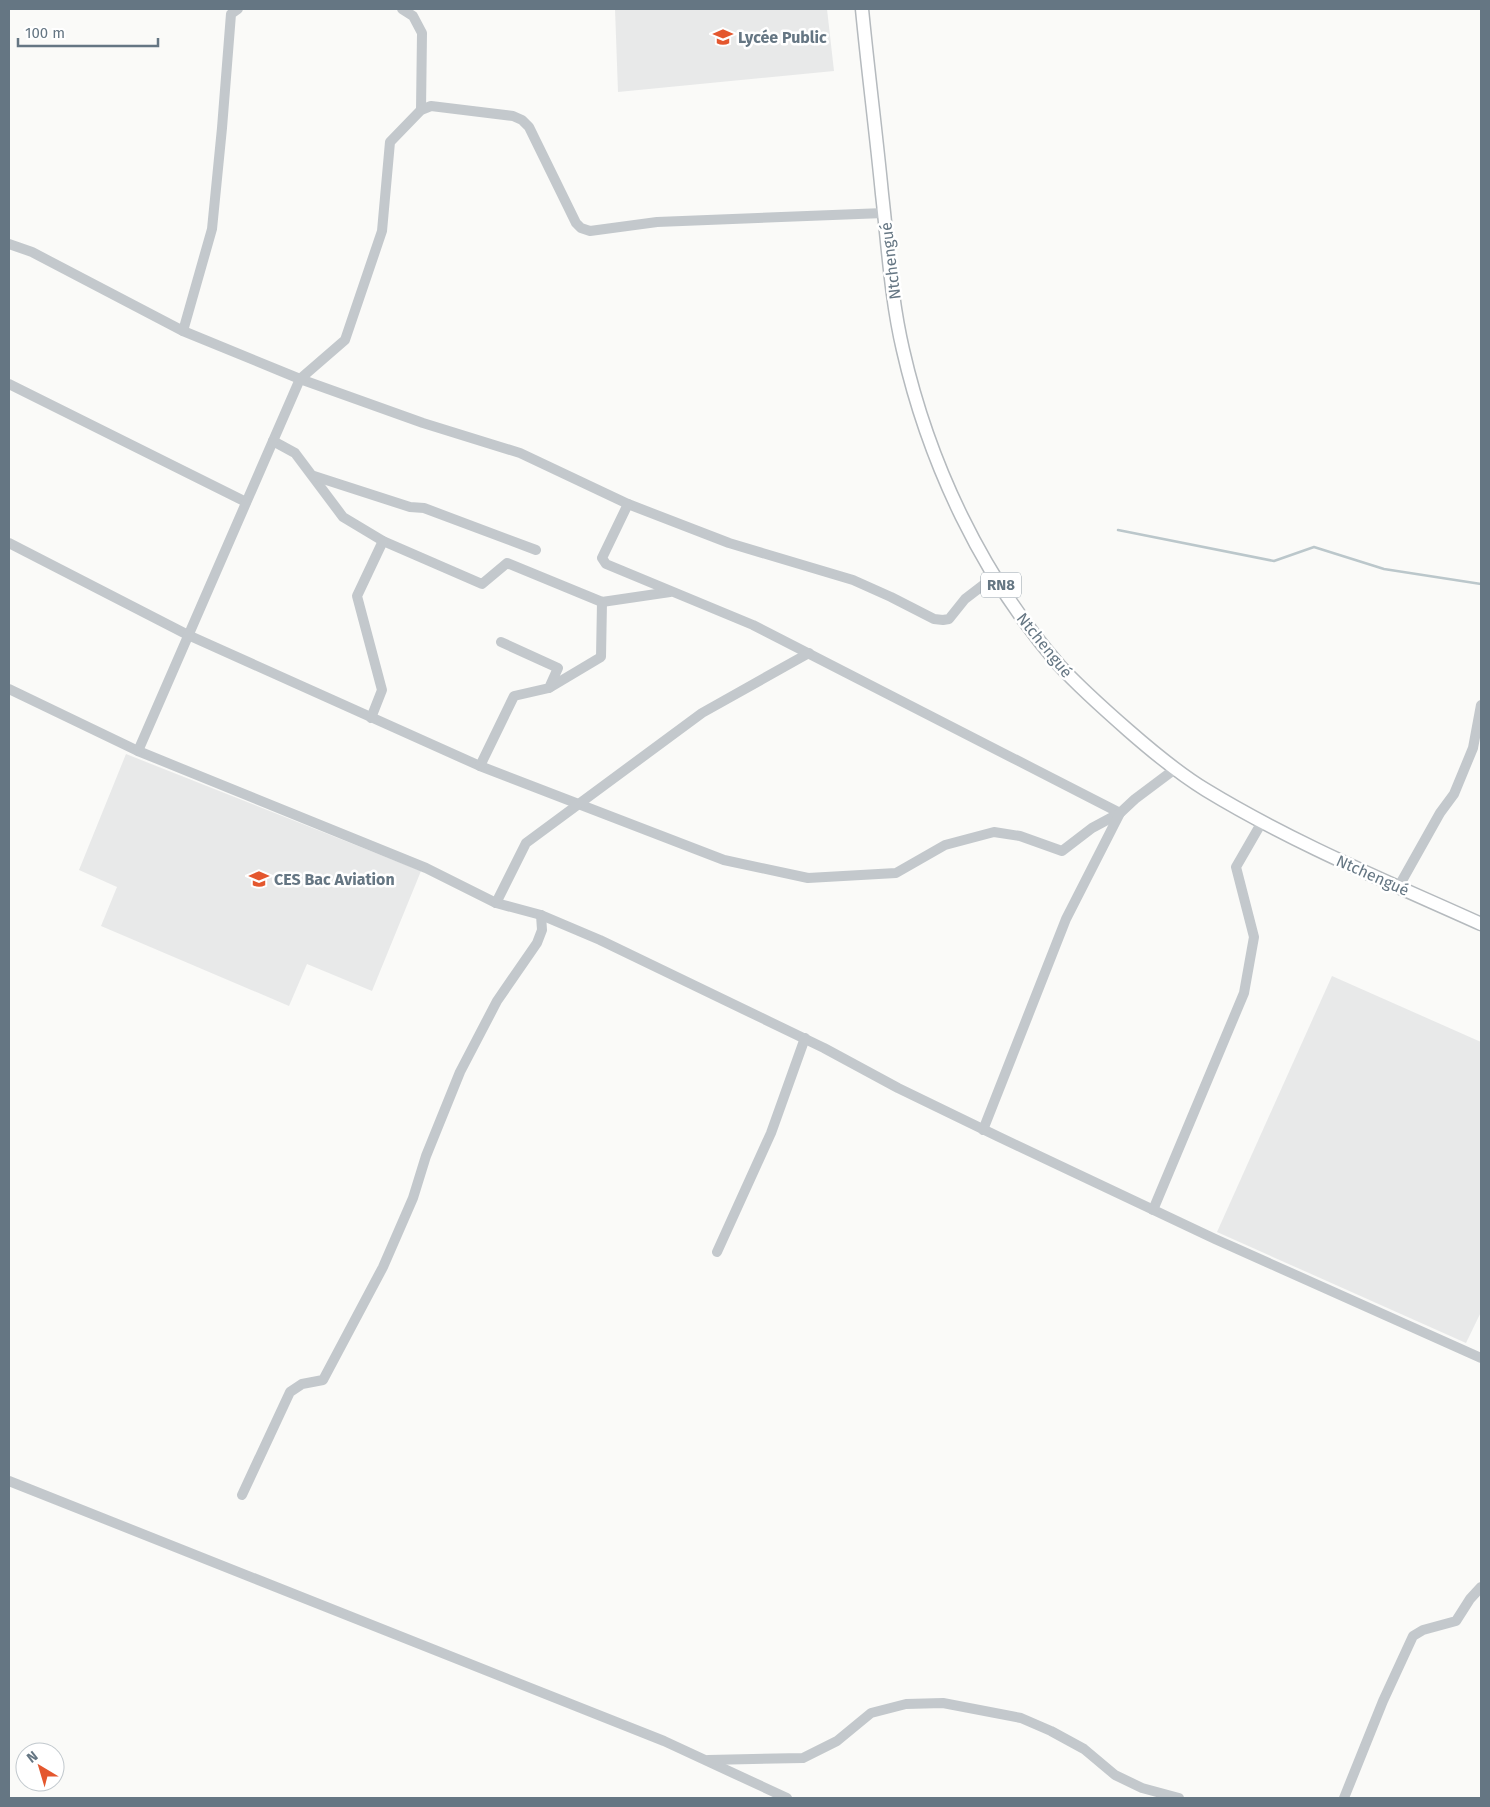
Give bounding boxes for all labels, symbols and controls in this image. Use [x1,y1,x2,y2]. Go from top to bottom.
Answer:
scale bar [18,15,158,47]
text: 100 m [25,24,65,42]
school or university icon: Lycée Public [712,26,734,48]
place label: Lycée Public [738,28,827,47]
street label: Ntchengué [876,221,905,301]
road number: RN8 [981,572,1021,598]
street label: Ntchengué [1013,609,1076,682]
street label: Ntchengué [1333,851,1412,900]
school or university icon: CES Bac Aviation [248,868,270,890]
place label: CES Bac Aviation [274,870,395,889]
north arrow [15,1742,65,1792]
text: N [23,1748,41,1767]

